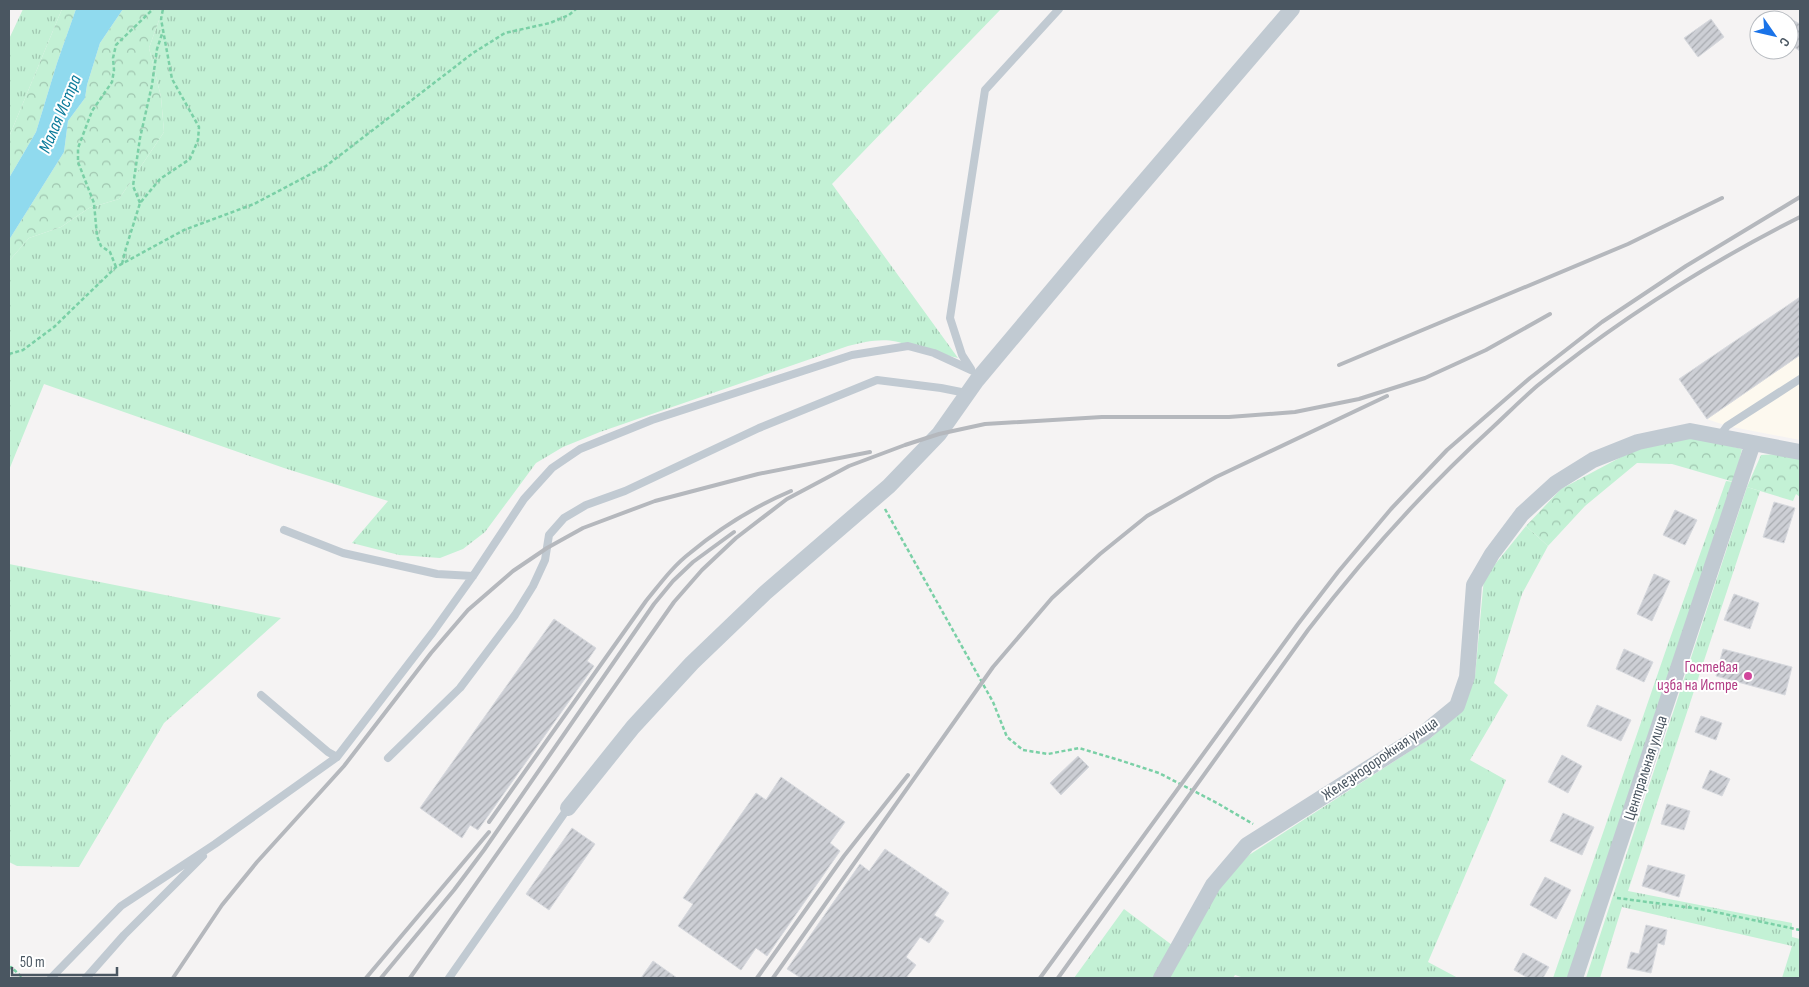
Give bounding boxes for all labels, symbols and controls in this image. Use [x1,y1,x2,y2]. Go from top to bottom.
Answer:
north arrow [1749,10,1799,60]
text: С [1775,34,1793,50]
water label: Малая Истра [34,71,86,156]
place label: Гостевая изба на Истре [1657,658,1738,695]
marker: Гостевая изба на Истре [1742,670,1754,682]
street label: Железнодорожная улица [1318,713,1442,805]
street label: Центральная улица [1620,713,1672,823]
scale bar [12,944,118,976]
text: 50 m [20,953,45,972]

